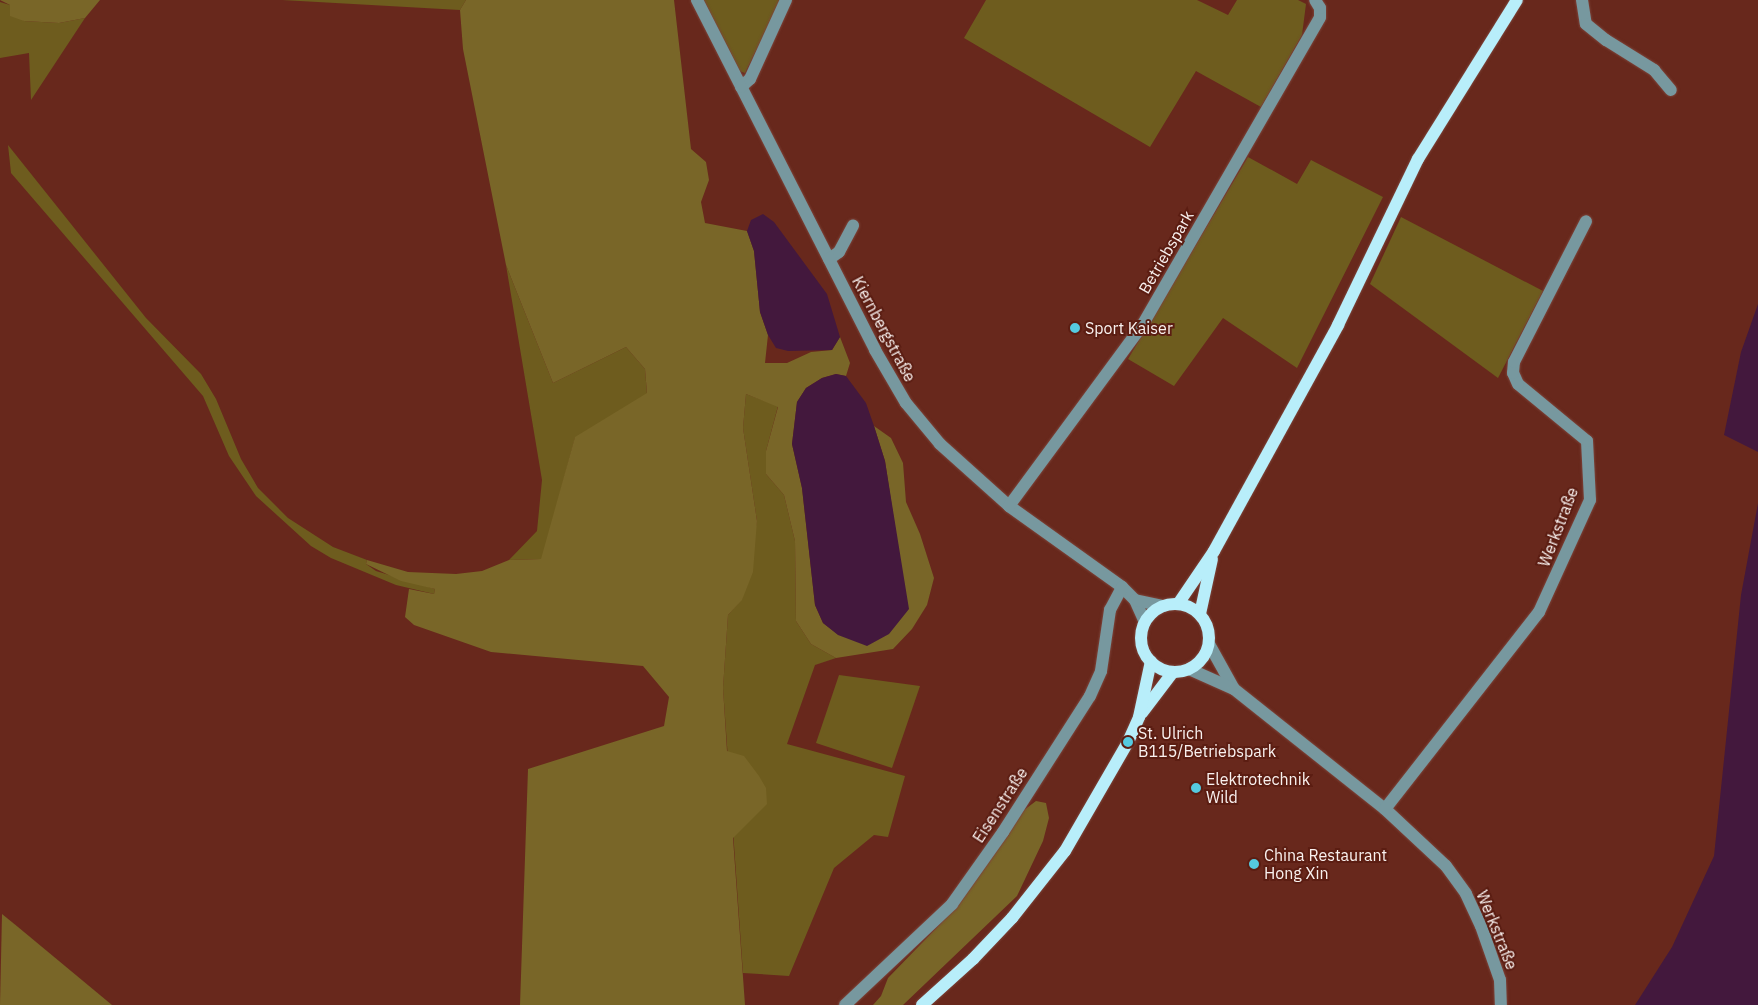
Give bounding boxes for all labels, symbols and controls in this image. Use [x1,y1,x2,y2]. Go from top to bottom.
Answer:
street label: Betriebspark [1135,207,1197,297]
street label: Kiernbergstraße [848,273,920,385]
place label: Sport Kaiser [1085,318,1173,338]
marker: Sport Kaiser [1069,322,1081,334]
street label: Werkstraße [1534,485,1582,569]
place label: St. Ulrich B115/Betriebspark [1138,723,1276,761]
marker: St. Ulrich B115/Betriebspark [1122,736,1134,748]
street label: Eisenstraße [969,764,1031,846]
place label: Elektrotechnik Wild [1206,769,1310,807]
marker: Elektrotechnik Wild [1190,782,1202,794]
place label: China Restaurant Hong Xin [1264,845,1387,883]
marker: China Restaurant Hong Xin [1248,858,1260,870]
street label: Werkstraße [1472,888,1522,972]

